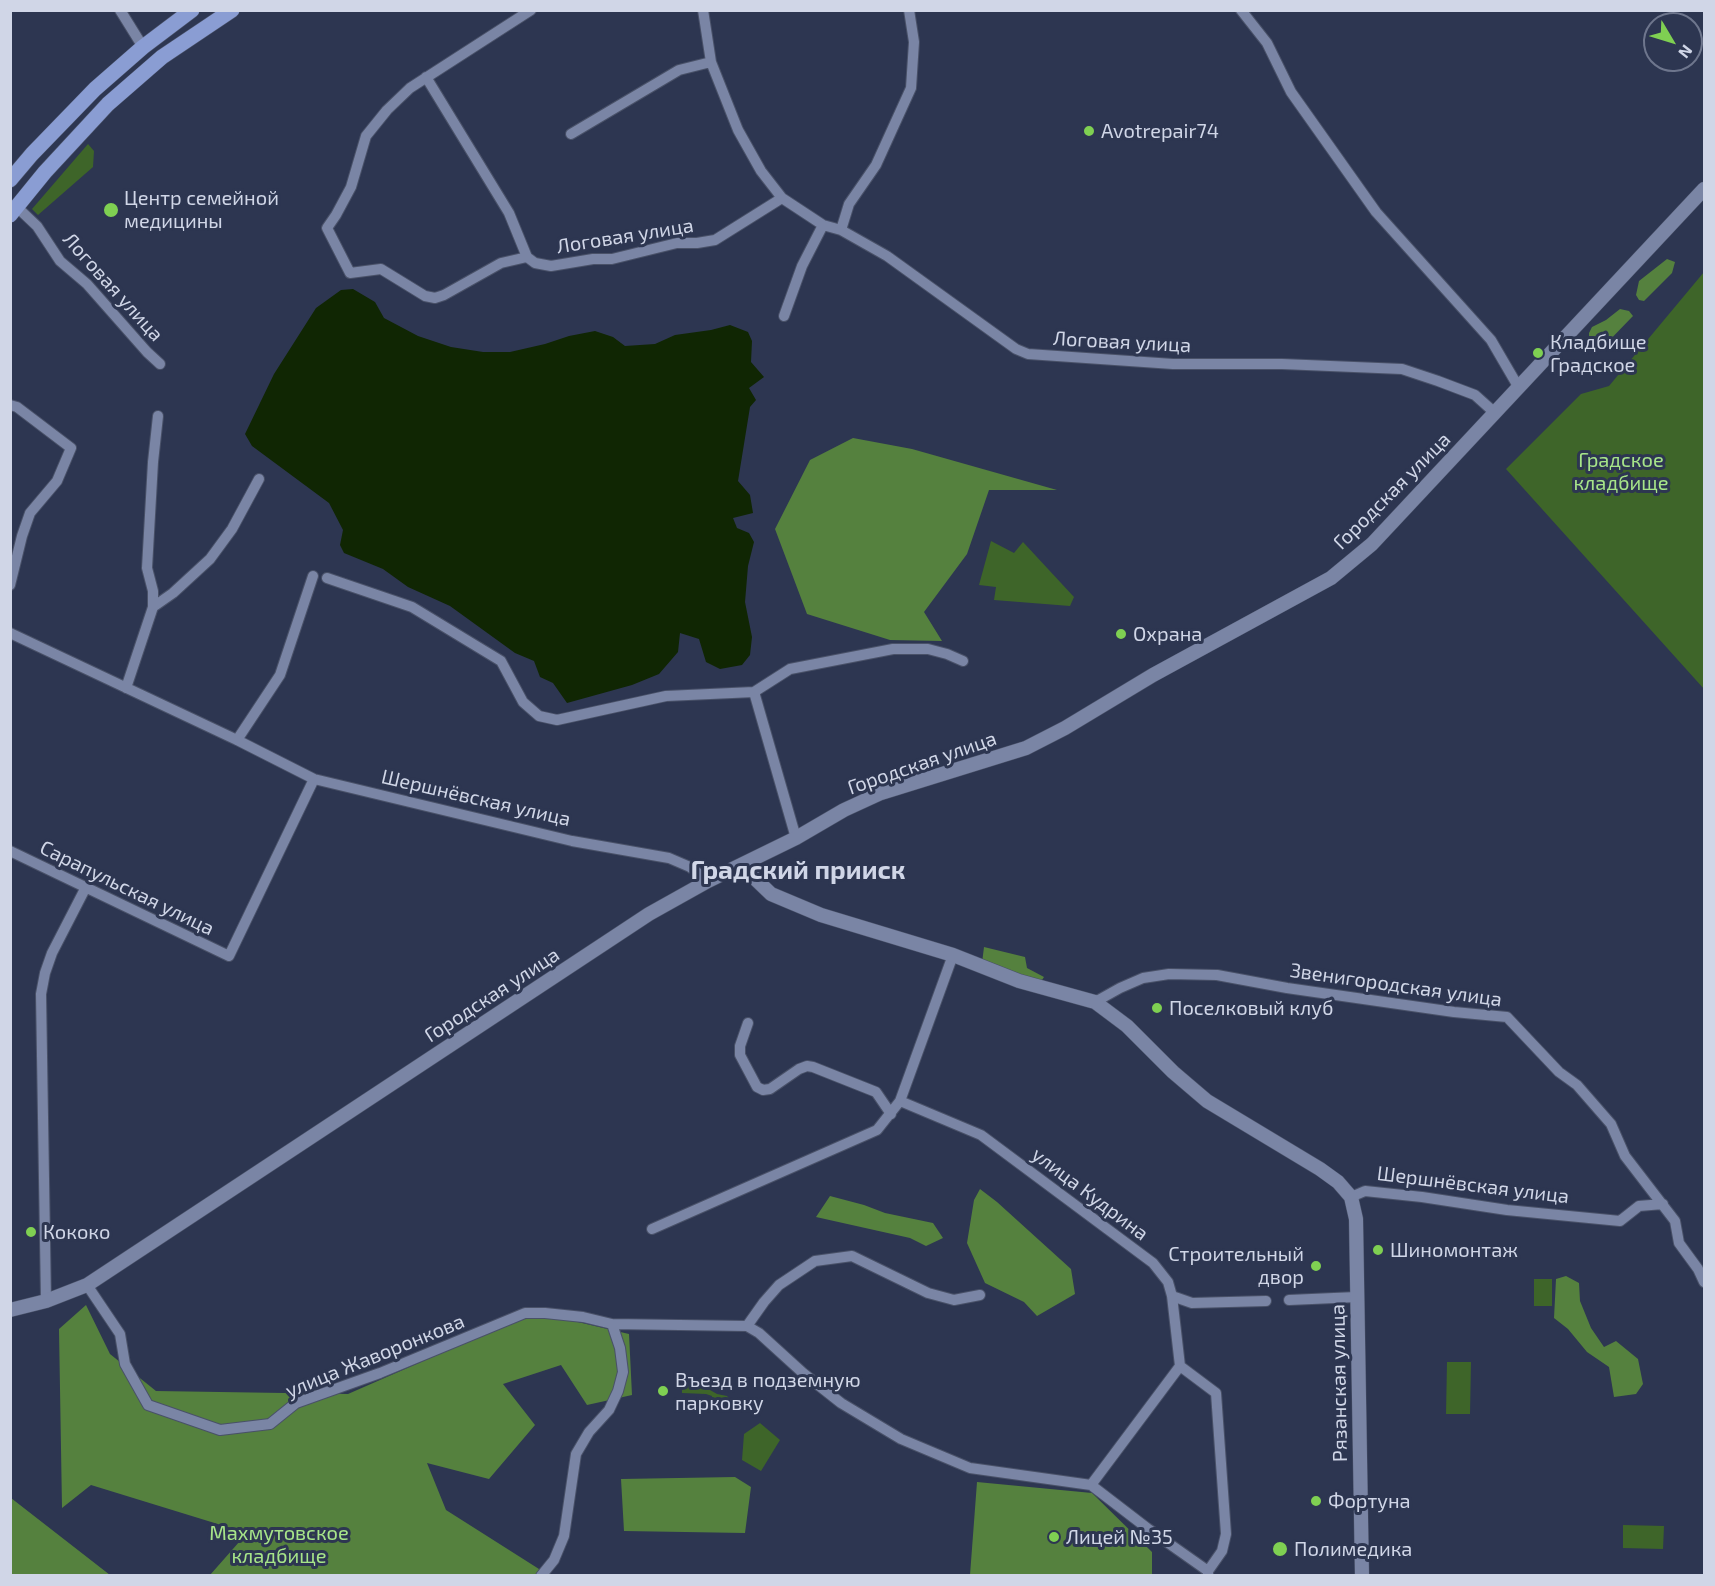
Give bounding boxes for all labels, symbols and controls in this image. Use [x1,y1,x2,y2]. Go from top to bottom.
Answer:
north arrow [1643,12,1703,72]
text: N [1675,42,1697,63]
place label: Avotrepair74 [1101,119,1219,143]
marker: Avotrepair74 [1082,124,1096,138]
place label: Центр семейной медицины [124,186,279,233]
marker: Центр семейной медицины [102,201,120,219]
street label: Логовая улица [555,213,695,259]
street label: Логовая улица [58,228,168,346]
street label: Логовая улица [1052,326,1192,358]
place label: Кладбище Градское [1550,330,1646,377]
marker: Кладбище Градское [1531,346,1545,360]
street label: Городская улица [1328,427,1456,555]
park label: Градское кладбище [1573,448,1669,495]
place label: Охрана [1133,622,1202,646]
marker: Охрана [1114,627,1128,641]
street label: Городская улица [844,726,1000,800]
street label: Шершнёвская улица [379,765,573,831]
street label: Сарапульская улица [36,835,218,941]
district label: Градский прииск [691,854,905,886]
street label: Городская улица [420,942,564,1048]
street label: Звенигородская улица [1288,958,1504,1012]
place label: Поселковый клуб [1169,996,1333,1020]
marker: Поселковый клуб [1150,1001,1164,1015]
street label: улица Кудрина [1027,1142,1153,1246]
street label: Шершнёвская улица [1376,1161,1570,1209]
place label: Кококо [43,1220,110,1244]
marker: Кококо [24,1225,38,1239]
place label: Шиномонтаж [1390,1238,1518,1262]
place label: Строительный двор [1168,1242,1304,1289]
marker: Шиномонтаж [1371,1243,1385,1257]
marker: Строительный двор [1309,1259,1323,1273]
street label: Рязанская улица [1326,1304,1352,1462]
street label: улица Жаворонкова [282,1309,468,1403]
place label: Въезд в подземную парковку [675,1368,861,1415]
marker: Въезд в подземную парковку [656,1384,670,1398]
place label: Фортуна [1328,1489,1411,1513]
marker: Фортуна [1309,1494,1323,1508]
park label: Махмутовское кладбище [209,1521,349,1568]
place label: Лицей №35 [1066,1525,1173,1549]
marker: Лицей №35 [1047,1530,1061,1544]
place label: Полимедика [1294,1537,1412,1561]
marker: Полимедика [1271,1540,1289,1558]

